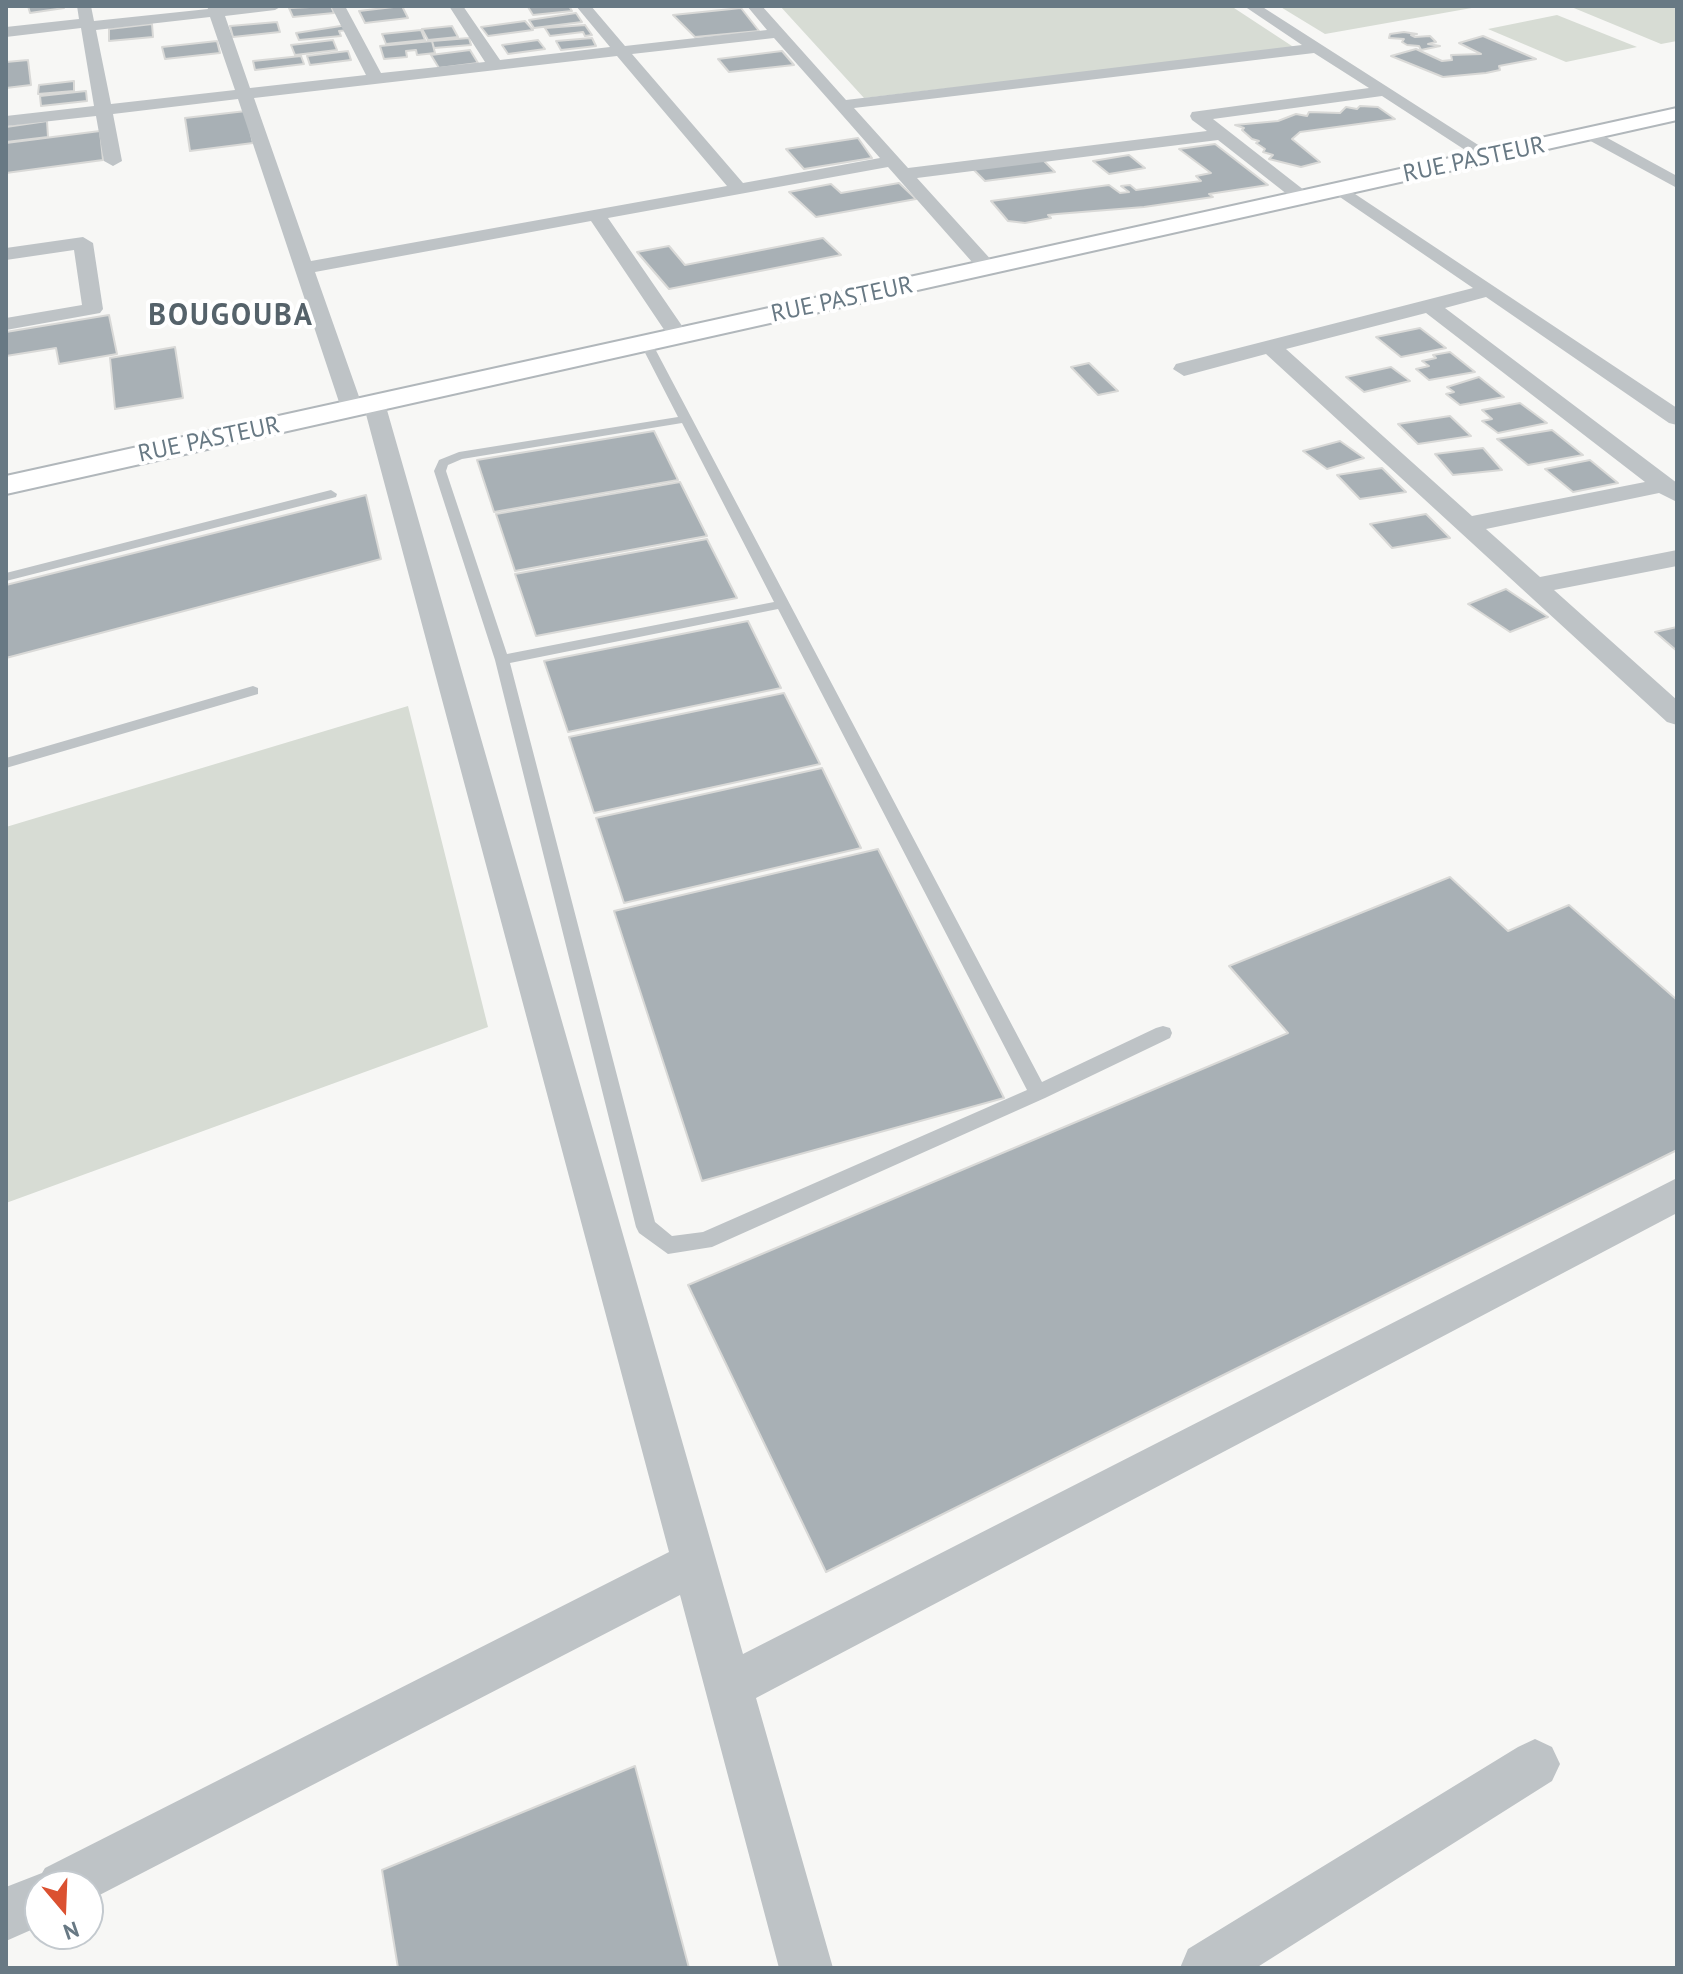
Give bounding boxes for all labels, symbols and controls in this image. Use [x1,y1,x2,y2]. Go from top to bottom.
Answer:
street label: RUE PASTEUR [1401,131,1547,189]
street label: RUE PASTEUR [769,271,915,329]
district label: BOUGOUBA [148,298,314,334]
street label: RUE PASTEUR [136,411,282,469]
north arrow [24,1870,104,1950]
text: N [60,1915,83,1946]

